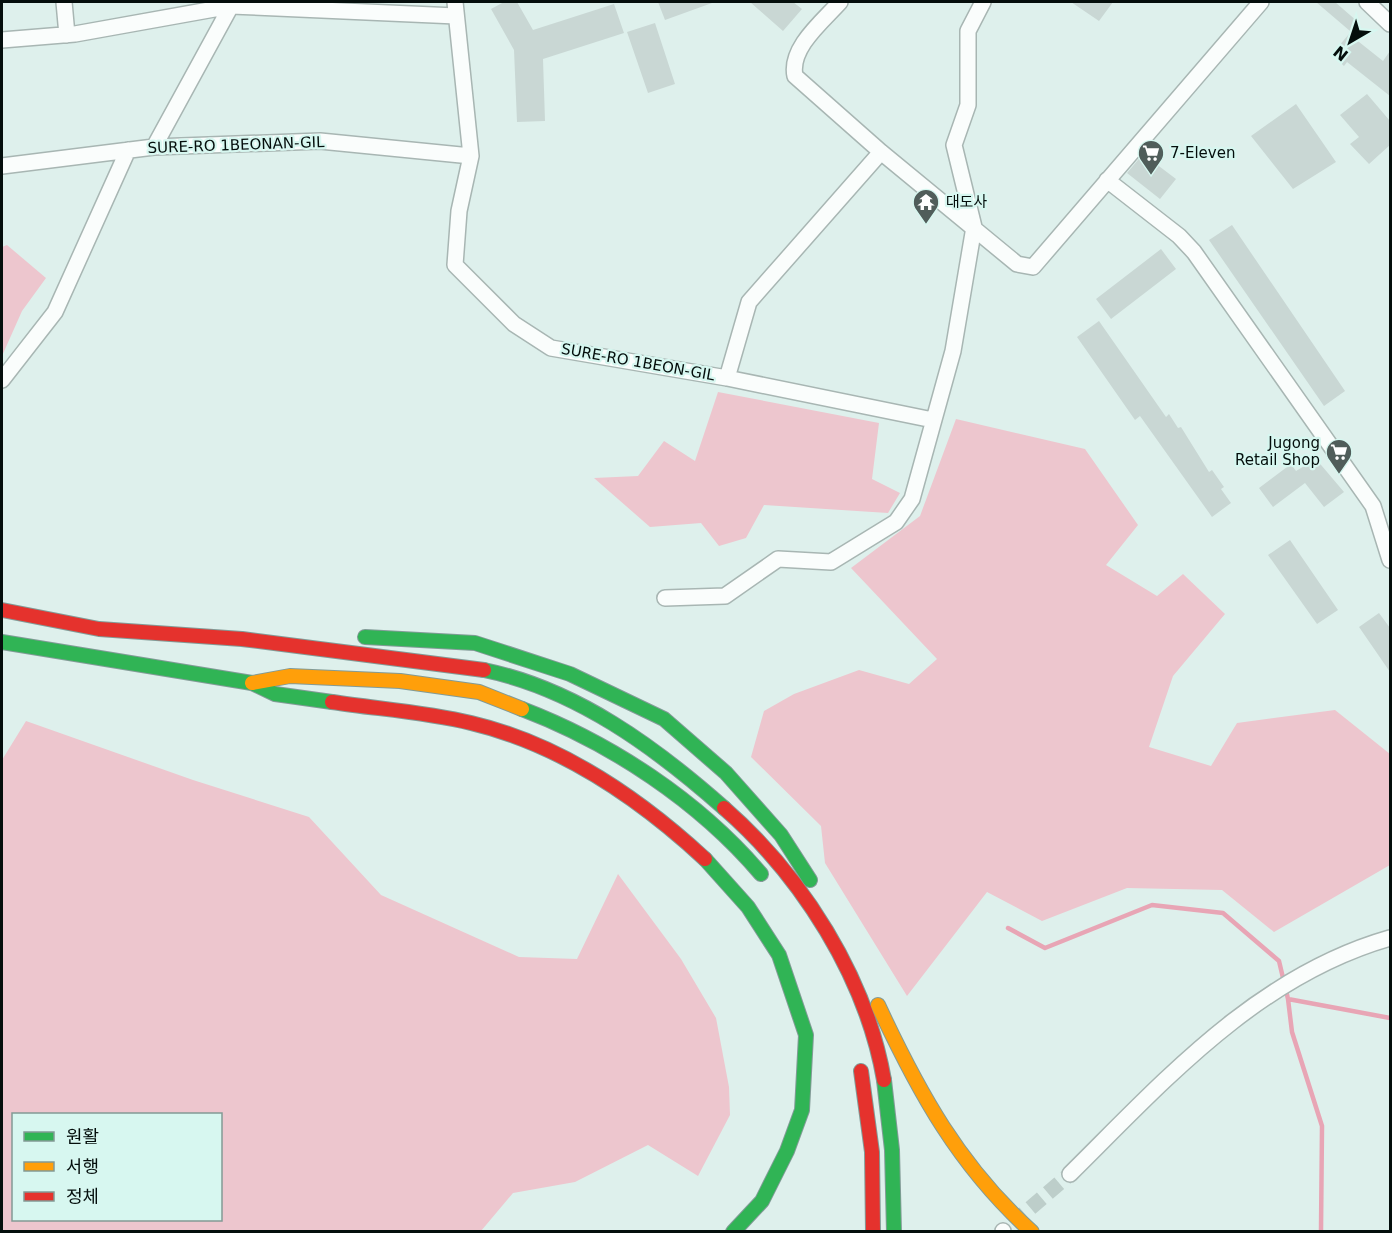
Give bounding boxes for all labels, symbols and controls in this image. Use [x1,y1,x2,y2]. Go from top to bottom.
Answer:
north arrow [1320,12,1380,72]
text: N [1330,42,1352,65]
street label: SURE-RO 1BEONAN-GIL [147,133,325,157]
supermarket icon: 7-Eleven [1136,138,1166,176]
place label: 7-Eleven [1170,144,1235,162]
temple icon: 대도사 [911,187,941,225]
place label: 대도사 [946,193,988,211]
street label: SURE-RO 1BEON-GIL [560,340,717,384]
place label: Jugong Retail Shop [1235,434,1320,469]
supermarket icon: Jugong Retail Shop [1324,437,1354,475]
legend [12,1113,222,1221]
text: 원활 [66,1126,99,1147]
text: 서행 [66,1156,99,1177]
text: 정체 [66,1186,99,1207]

